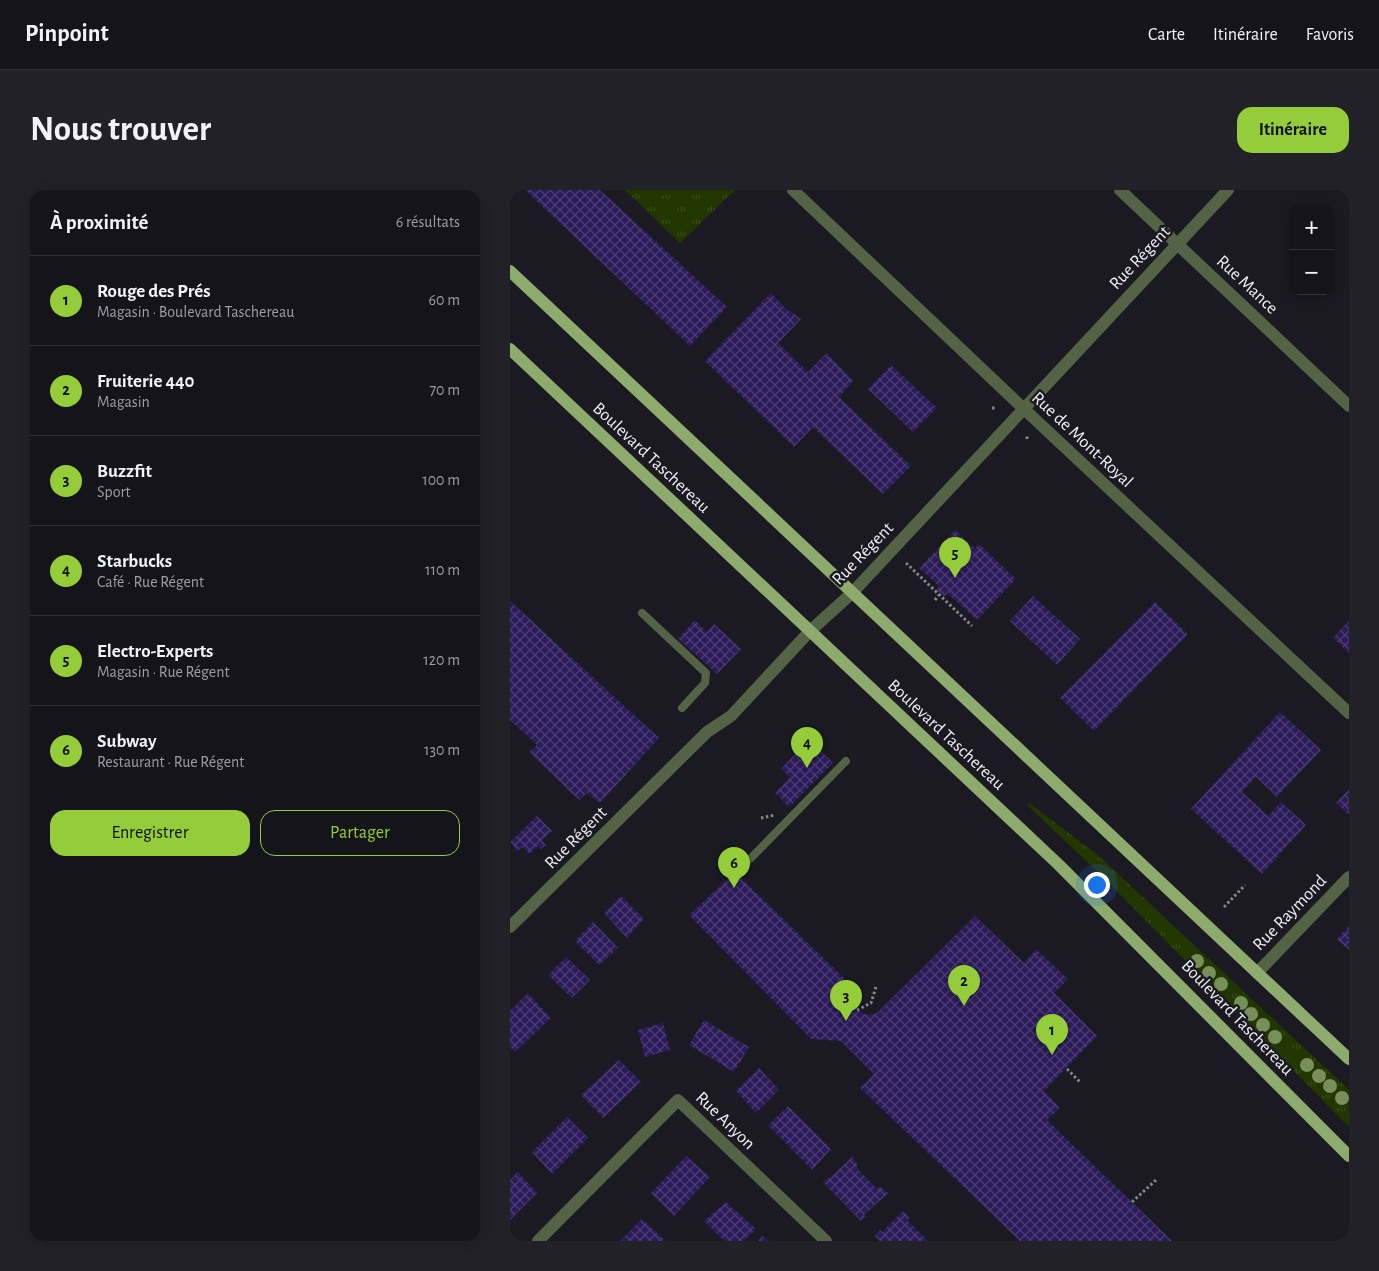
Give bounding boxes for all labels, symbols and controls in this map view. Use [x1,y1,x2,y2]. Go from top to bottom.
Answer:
text: Pinpoint [25,22,109,46]
text: Carte [1148,26,1185,44]
text: Itinéraire [1213,26,1278,44]
text: Favoris [1306,26,1354,44]
button: Itinéraire [1237,107,1349,153]
text: Nous trouver [30,112,211,147]
map controls [1289,205,1334,295]
button: + [1289,205,1334,250]
text: À proximité [50,212,148,233]
text: 6 résultats [396,214,460,230]
street label: Rue Régent [1106,223,1174,293]
button: − [1289,250,1334,295]
street label: Rue Mance [1213,252,1281,318]
text: Rouge des Prés [97,282,211,301]
text: 1 [63,292,69,308]
text: 60 m [429,292,460,308]
text: Magasin · Boulevard Taschereau [97,304,294,320]
text: Fruiterie 440 [97,372,194,391]
text: 2 [62,382,70,398]
text: 70 m [429,382,460,398]
street label: Rue de Mont-Royal [1028,389,1136,491]
text: Magasin [97,394,150,410]
street label: Boulevard Taschereau [589,399,713,517]
text: Buzzfit [97,462,152,481]
text: 3 [63,472,69,488]
text: 100 m [422,472,460,488]
text: Sport [97,484,131,500]
street label: Rue Régent [829,519,897,589]
pin: 5 [939,537,971,578]
text: Starbucks [97,552,172,571]
text: 4 [62,562,70,578]
text: 110 m [425,562,460,578]
text: Café · Rue Régent [97,574,204,590]
text: Electro-Experts [97,642,213,661]
text: 5 [63,652,69,668]
text: 120 m [423,652,460,668]
text: Magasin · Rue Régent [97,664,230,680]
street label: Boulevard Taschereau [884,676,1008,794]
pin: 4 [791,727,823,768]
text: Subway [97,732,157,751]
text: 6 [62,742,70,758]
text: 130 m [424,742,460,758]
text: Restaurant · Rue Régent [97,754,244,770]
street label: Rue Régent [541,803,611,873]
button: Enregistrer [50,810,250,856]
button: Partager [260,810,460,856]
pin: 6 [718,847,750,888]
your location [1084,872,1110,898]
street label: Rue Raymond [1250,872,1330,954]
street label: Boulevard Taschereau [1178,957,1296,1079]
pin: 2 [948,965,980,1006]
pin: 3 [830,980,862,1021]
pin: 1 [1036,1014,1068,1055]
street label: Rue Anyon [692,1089,758,1153]

